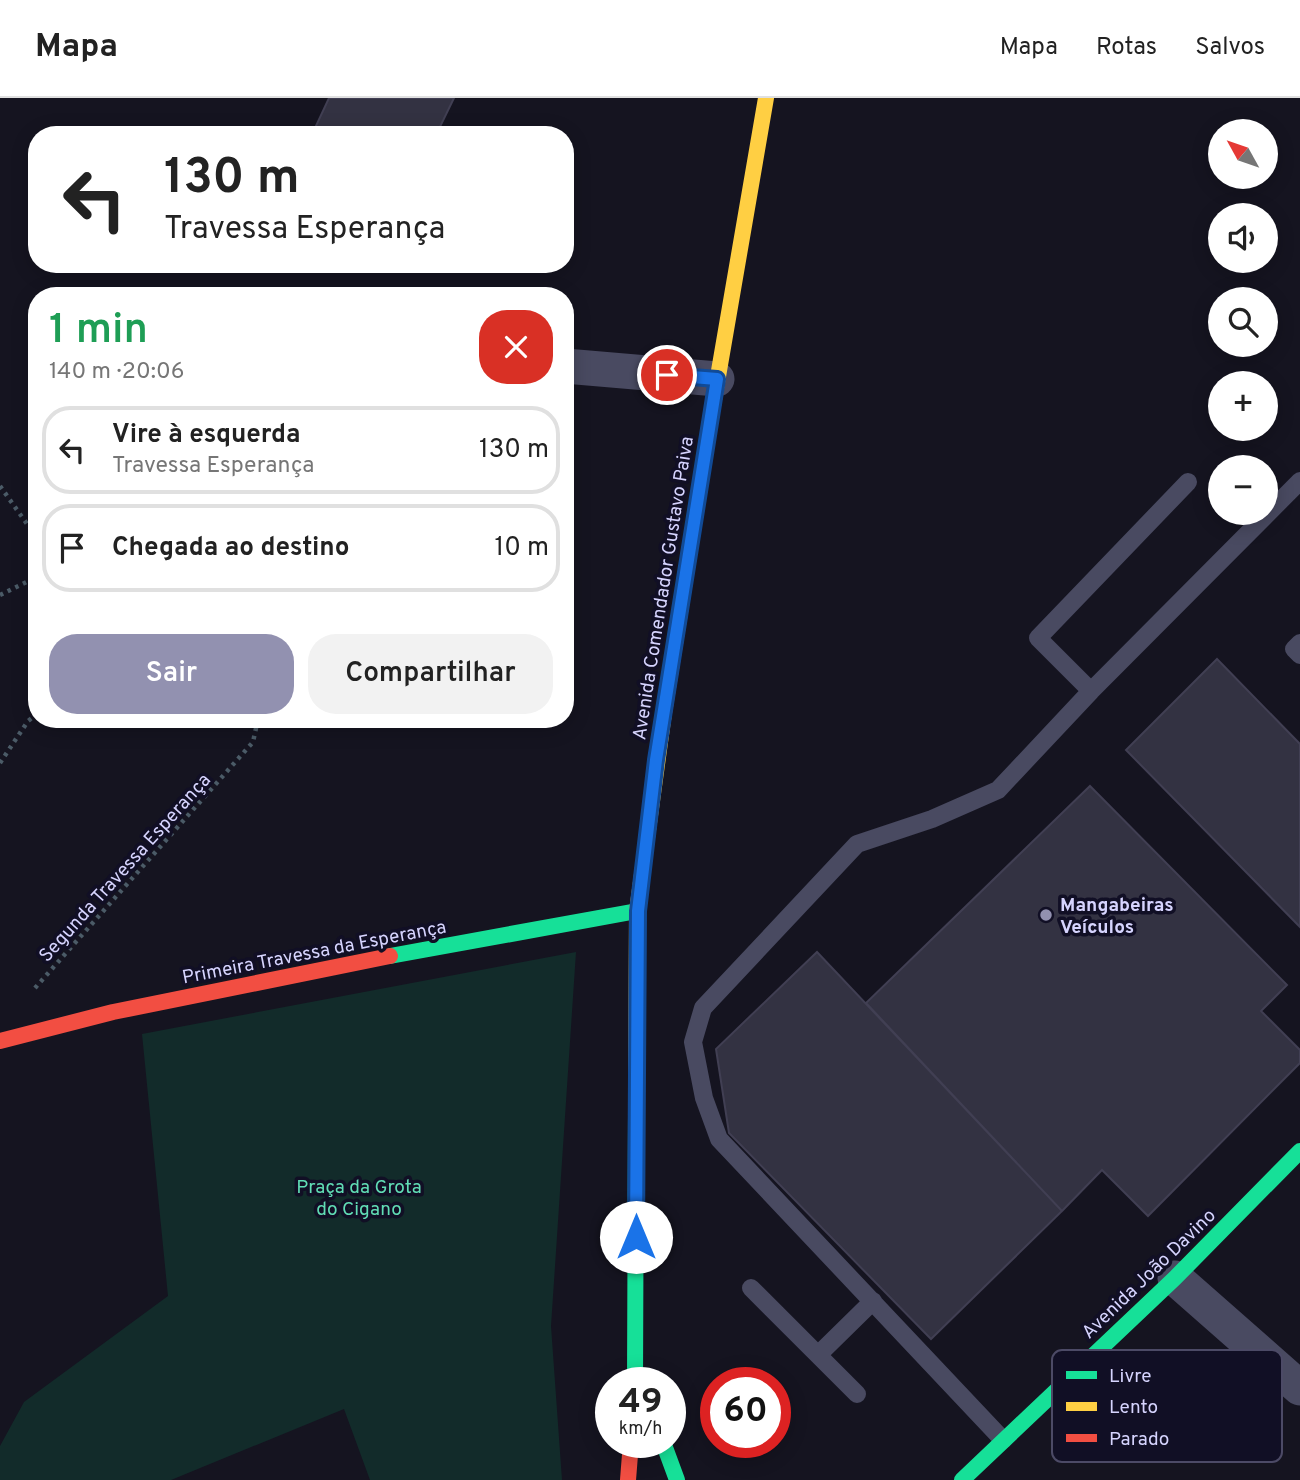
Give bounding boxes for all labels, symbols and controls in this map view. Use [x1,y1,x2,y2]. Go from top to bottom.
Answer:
text: Mapa [35,27,118,69]
text: Mapa [1000,33,1058,63]
text: Rotas [1096,33,1157,63]
text: Salvos [1195,33,1265,63]
north arrow [1208,119,1278,189]
map controls [1208,119,1278,525]
text: 130 m [164,149,300,211]
icon: left [49,154,140,245]
button: sound [1208,203,1278,273]
text: Travessa Esperança [164,210,445,250]
button: search [1208,287,1278,357]
text: 1 min [49,305,148,358]
button: close [479,310,553,384]
pin [637,345,697,405]
icon: arrive [648,356,686,394]
text: 140 m · 20:06 [49,358,184,387]
button: + [1208,371,1278,441]
text: Vire à esquerda [112,419,300,452]
icon: left [53,431,91,469]
text: 130 m [479,434,549,467]
street label: Avenida Comendador Gustavo Paiva [628,435,700,742]
text: Travessa Esperança [112,452,314,481]
button: − [1208,455,1278,525]
icon: arrive [53,529,91,567]
text: Chegada ao destino [112,532,349,565]
text: 10 m [494,532,549,565]
button: Sair [49,634,294,714]
button: Compartilhar [308,634,553,714]
street label: Segunda Travessa Esperança [34,769,217,968]
place label: Mangabeiras Veículos [1060,894,1174,940]
marker: Mangabeiras Veículos [1038,907,1054,923]
street label: Primeira Travessa da Esperança [180,916,448,990]
park label: Praça da Grota do Cigano [296,1176,422,1222]
position arrow [599,1200,673,1274]
street label: Avenida João Davino [1077,1204,1222,1345]
legend [1052,1350,1282,1462]
text: Livre [1109,1365,1152,1389]
speed limit sign: 60 [700,1367,791,1458]
text: 49 [618,1381,663,1425]
text: Lento [1109,1396,1158,1420]
text: km/h [619,1418,662,1441]
text: Parado [1109,1428,1169,1452]

